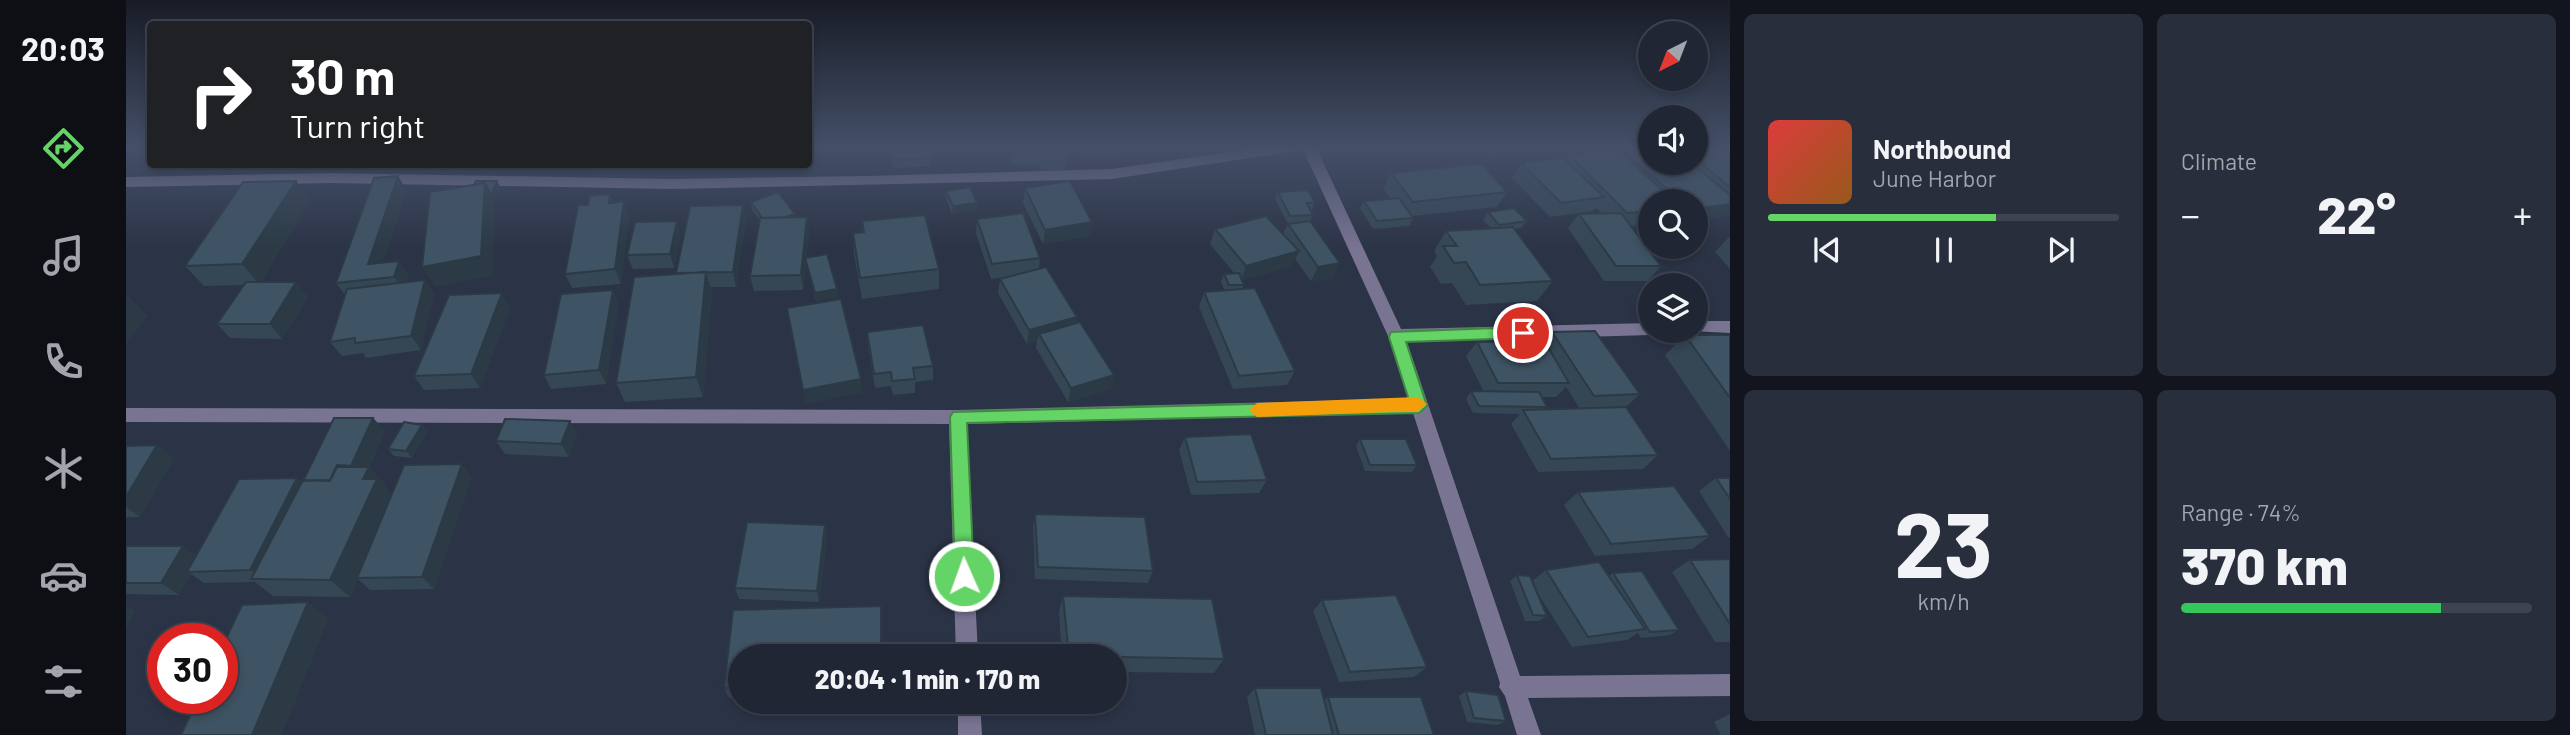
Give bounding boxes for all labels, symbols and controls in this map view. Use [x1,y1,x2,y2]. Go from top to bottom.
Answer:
north arrow [1638,21,1708,91]
map controls [1638,21,1708,343]
text: 20:03 [21,29,105,67]
text: 30 m [290,46,395,105]
icon: right [175,49,266,140]
button: sound [1638,105,1708,175]
text: Turn right [290,106,425,144]
icon: directions [39,124,88,173]
text: Northbound [1873,133,2011,164]
text: Climate [2181,147,2257,175]
text: June Harbor [1873,164,1996,192]
text: 22° [2317,182,2396,244]
button: search [1638,189,1708,259]
text: − [2181,191,2200,237]
text: + [2513,191,2532,237]
icon: music [39,231,88,280]
icon: previous [1808,231,1846,269]
icon: pause [1925,231,1963,269]
icon: next [2042,231,2080,269]
button: layers [1638,273,1708,343]
pin [1493,303,1553,363]
icon: arrive [1504,314,1542,352]
icon: phone [39,337,88,386]
icon: climate [39,444,88,493]
text: 23 [1894,487,1993,596]
text: Range · 74% [2181,498,2301,526]
text: 370 km [2181,533,2348,595]
position arrow [927,539,1001,613]
icon: car [39,551,88,600]
text: km/h [1917,587,1970,615]
speed limit sign: 30 [147,623,238,714]
icon: filters [39,657,88,706]
text: 20:04 · 1 min · 170 m [815,663,1040,694]

